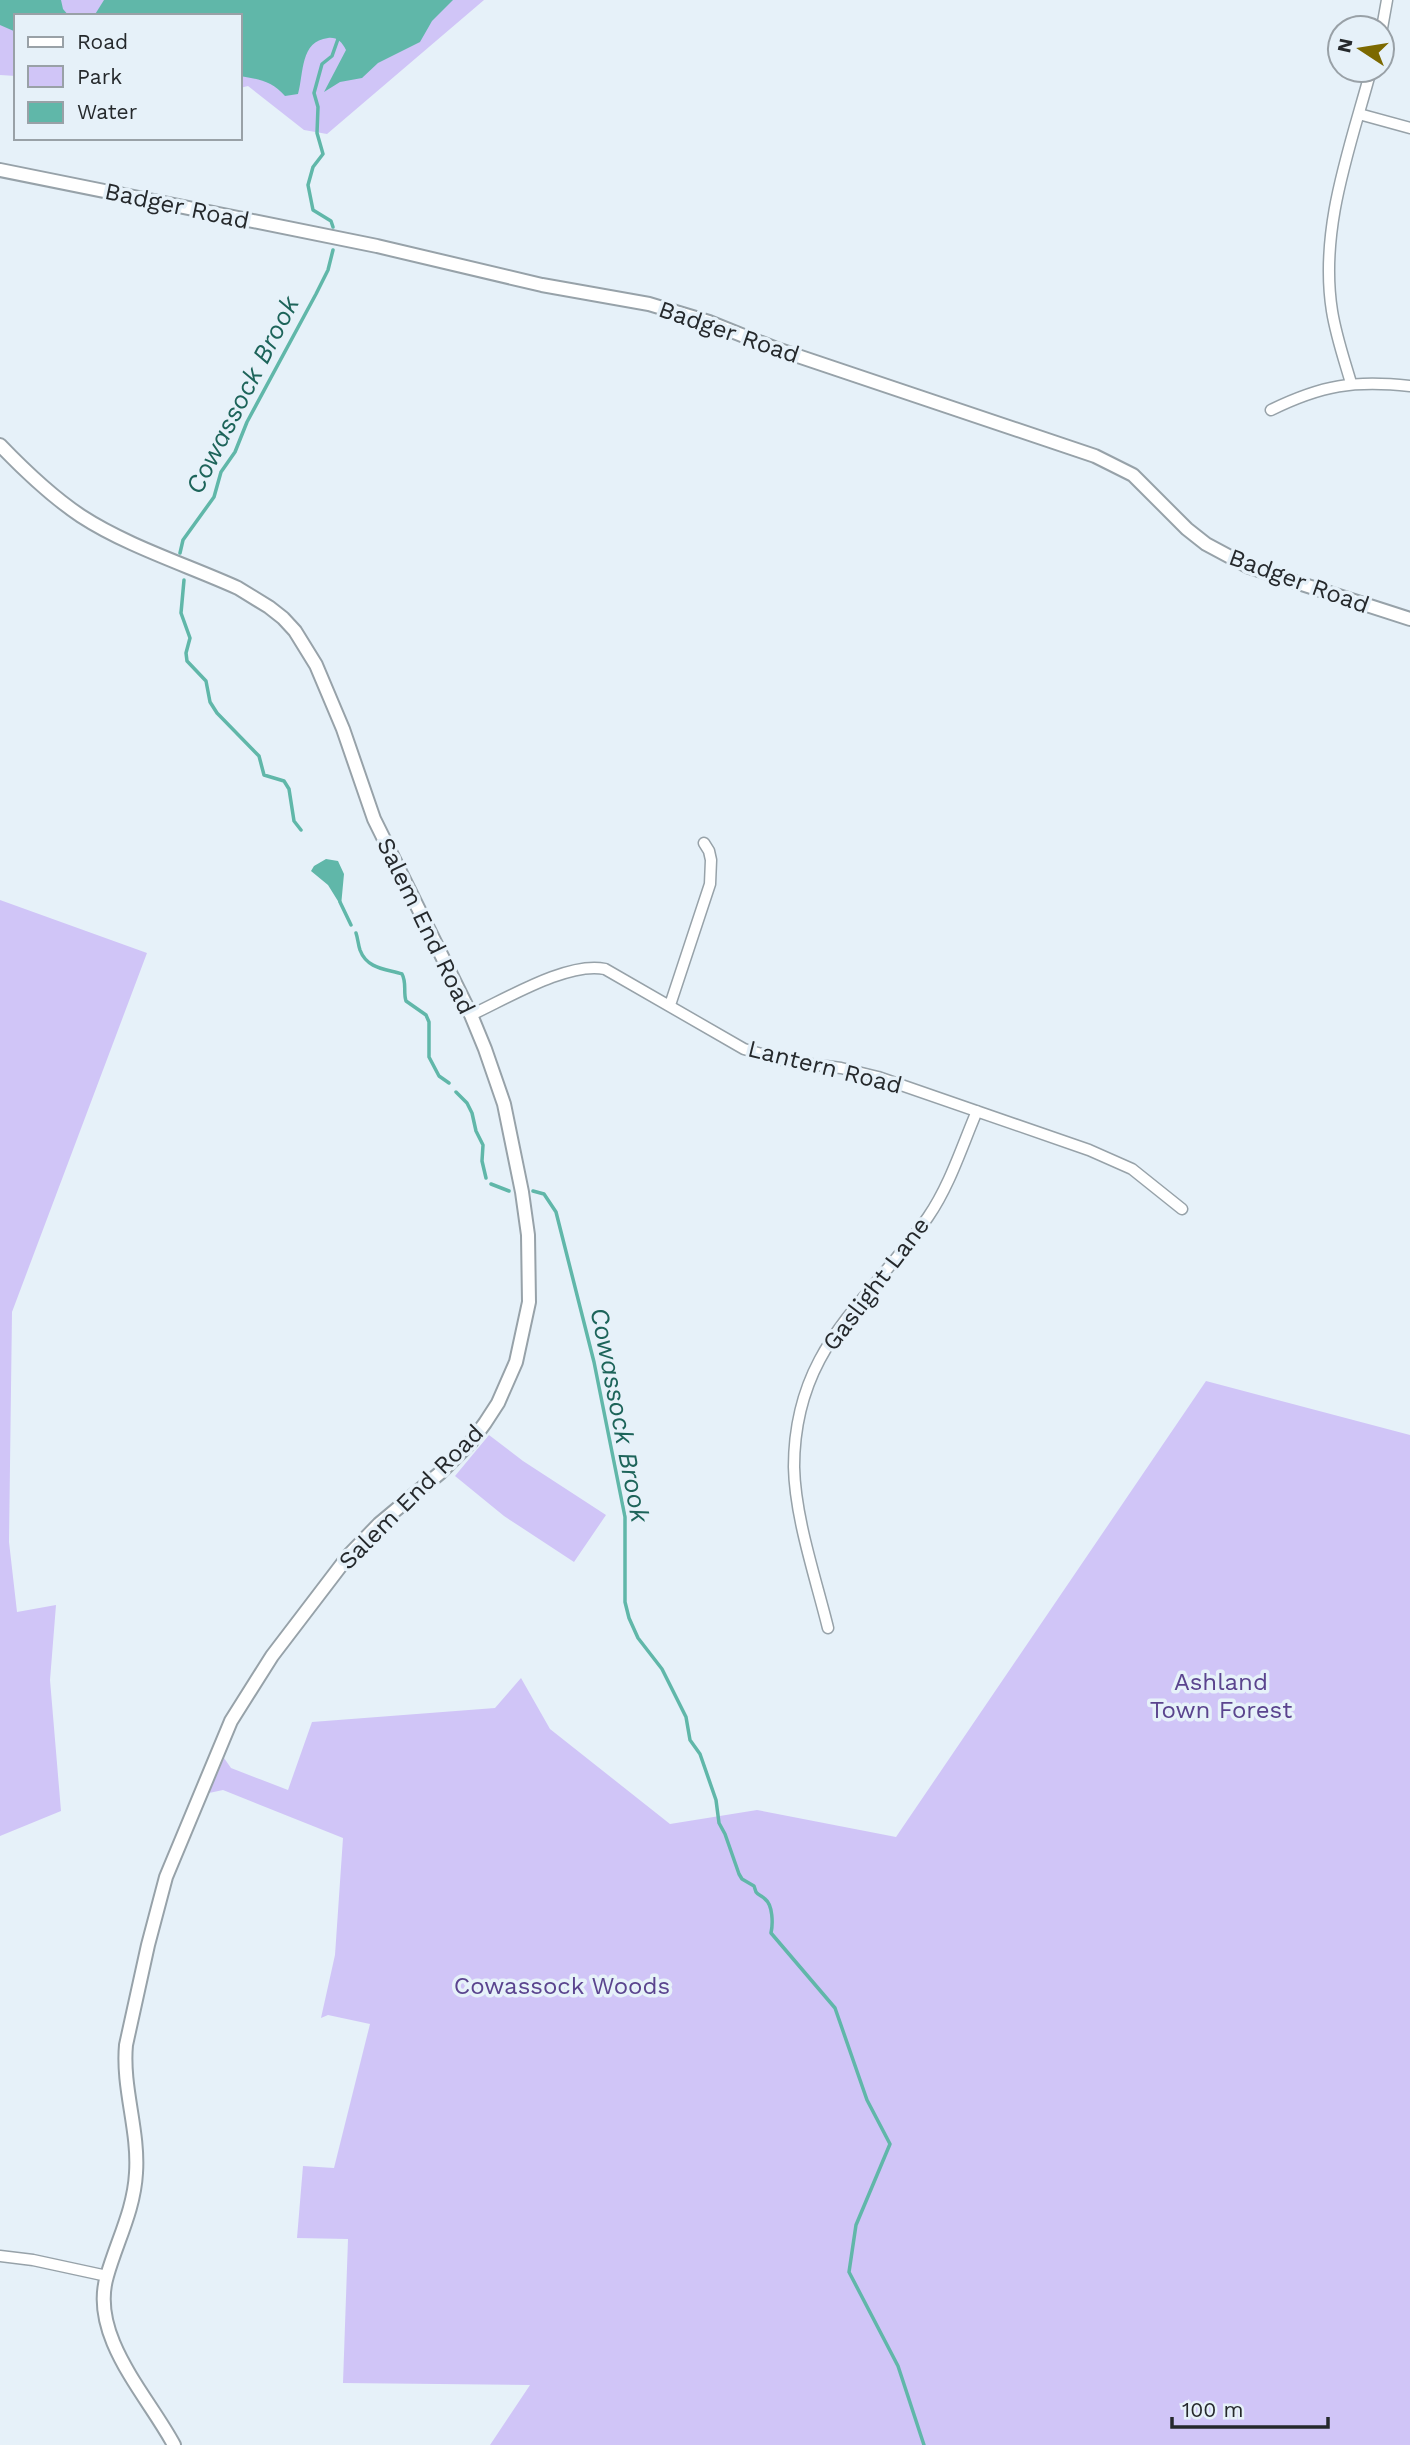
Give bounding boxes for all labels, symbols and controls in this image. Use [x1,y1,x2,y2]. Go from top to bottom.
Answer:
legend [14,14,242,140]
north arrow [1326,14,1396,84]
text: Road [77,29,128,54]
text: N [1332,36,1358,55]
text: Park [77,64,122,89]
text: Water [77,99,138,124]
street label: Badger Road [102,177,252,235]
water label: Cowassock Brook [179,290,305,499]
street label: Badger Road [655,295,803,369]
street label: Badger Road [1225,543,1373,619]
street label: Salem End Road [371,833,481,1019]
street label: Lantern Road [745,1034,905,1100]
street label: Gaslight Lane [817,1212,935,1356]
water label: Cowassock Brook [584,1305,656,1526]
street label: Salem End Road [333,1419,489,1575]
park label: Ashland Town Forest [1150,1668,1292,1724]
park label: Cowassock Woods [454,1972,670,2000]
scale bar [1172,2386,1328,2430]
text: 100 m [1182,2397,1244,2422]

